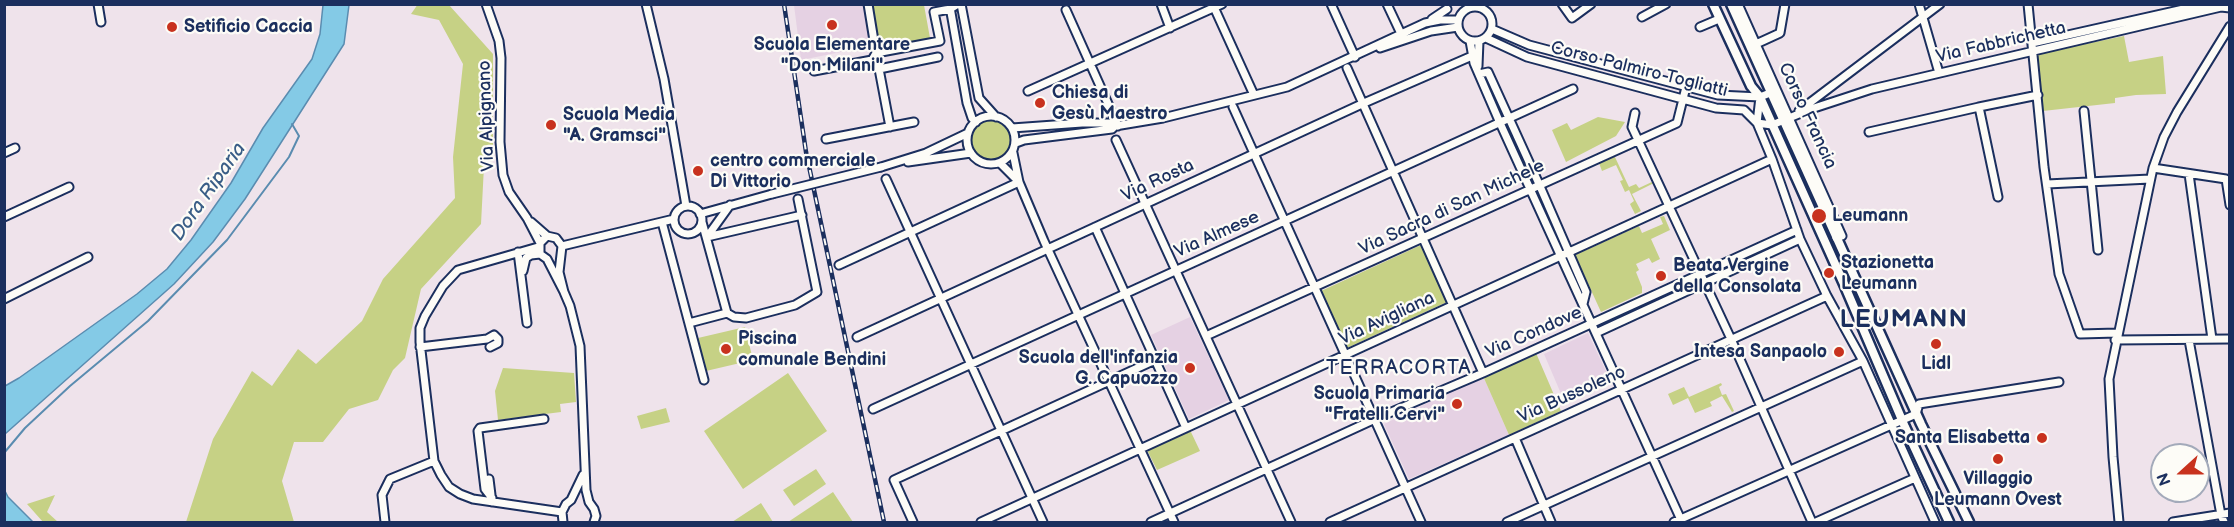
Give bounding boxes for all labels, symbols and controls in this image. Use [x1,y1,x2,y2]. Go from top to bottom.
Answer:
place label: Setificio Caccia [184,16,313,38]
marker: Scuola Elementare "Don Milani" [825,18,839,32]
street label: Via Fabbrichetta [1934,18,2068,68]
marker: Setificio Caccia [165,20,179,34]
place label: Scuola Elementare "Don Milani" [754,34,910,76]
street label: Corso Palmiro Togliatti [1548,38,1730,102]
street label: Corso Francia [1773,59,1841,173]
street label: Via Alpignano [474,60,500,172]
place label: Chiesa di Gesù Maestro [1052,82,1167,124]
marker: Chiesa di Gesù Maestro [1033,96,1047,110]
place label: Scuola Media "A. Gramsci" [563,104,675,146]
marker: Scuola Media "A. Gramsci" [544,118,558,132]
water label: Dora Riparia [166,138,252,246]
place label: centro commerciale Di Vittorio [710,150,875,192]
street label: Via Rosta [1118,155,1198,207]
street label: Via Sacra di San Michele [1356,155,1548,261]
marker: centro commerciale Di Vittorio [691,164,705,178]
place label: Leumann [1832,205,1908,227]
street label: Via Almese [1171,207,1263,263]
marker: Leumann [1810,207,1828,225]
place label: Stazionetta Leumann [1841,252,1934,294]
place label: Beata Vergine della Consolata [1673,255,1801,298]
marker: Stazionetta Leumann [1822,266,1836,280]
marker: Beata Vergine della Consolata [1654,269,1668,283]
street label: Via Avigliana [1336,287,1438,351]
street label: Via Condove [1483,302,1585,364]
district label: LEUMANN [1840,307,1968,335]
place label: Piscina comunale Bendini [738,328,886,370]
marker: Lidl [1929,337,1943,351]
place label: Intesa Sanpaolo [1694,341,1827,363]
marker: Piscina comunale Bendini [719,342,733,356]
marker: Intesa Sanpaolo [1832,345,1846,359]
place label: Scuola dell'infanzia G. Capuozzo [1019,347,1178,389]
place label: Lidl [1921,353,1951,375]
district label: TERRACORTA [1326,357,1472,381]
marker: Scuola dell'infanzia G. Capuozzo [1183,361,1197,375]
street label: Via Bussoleno [1515,362,1629,428]
place label: Scuola Primaria "Fratelli Cervi" [1314,383,1445,426]
marker: Scuola Primaria "Fratelli Cervi" [1450,397,1464,411]
place label: Santa Elisabetta [1895,427,2030,449]
marker: Santa Elisabetta [2035,431,2049,445]
north arrow [2150,443,2210,503]
marker: Villaggio Leumann Ovest [1991,452,2005,466]
place label: Villaggio Leumann Ovest [1934,468,2062,510]
text: N [2154,470,2176,488]

